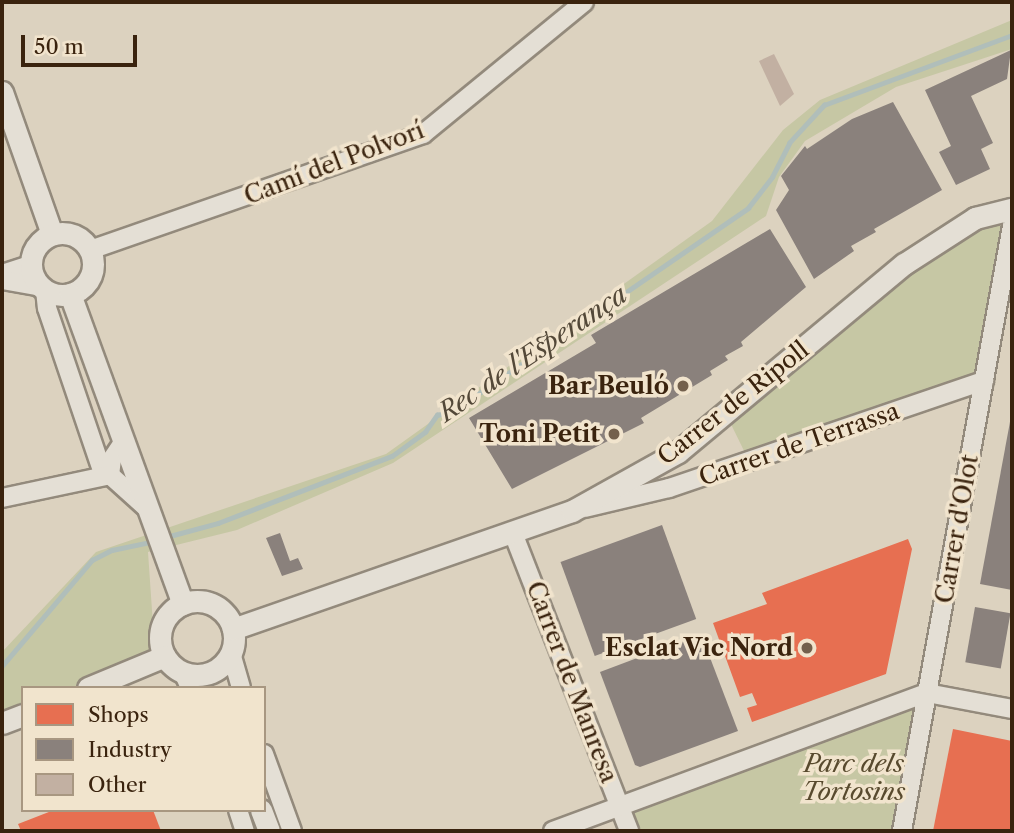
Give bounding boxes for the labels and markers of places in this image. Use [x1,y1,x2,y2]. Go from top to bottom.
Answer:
place label: Bar Beuló [548,372,669,400]
marker: Bar Beuló [675,378,691,394]
place label: Toni Petit [479,420,600,448]
marker: Toni Petit [606,426,622,442]
place label: Esclat Vic Nord [604,634,793,662]
marker: Esclat Vic Nord [799,640,815,656]

